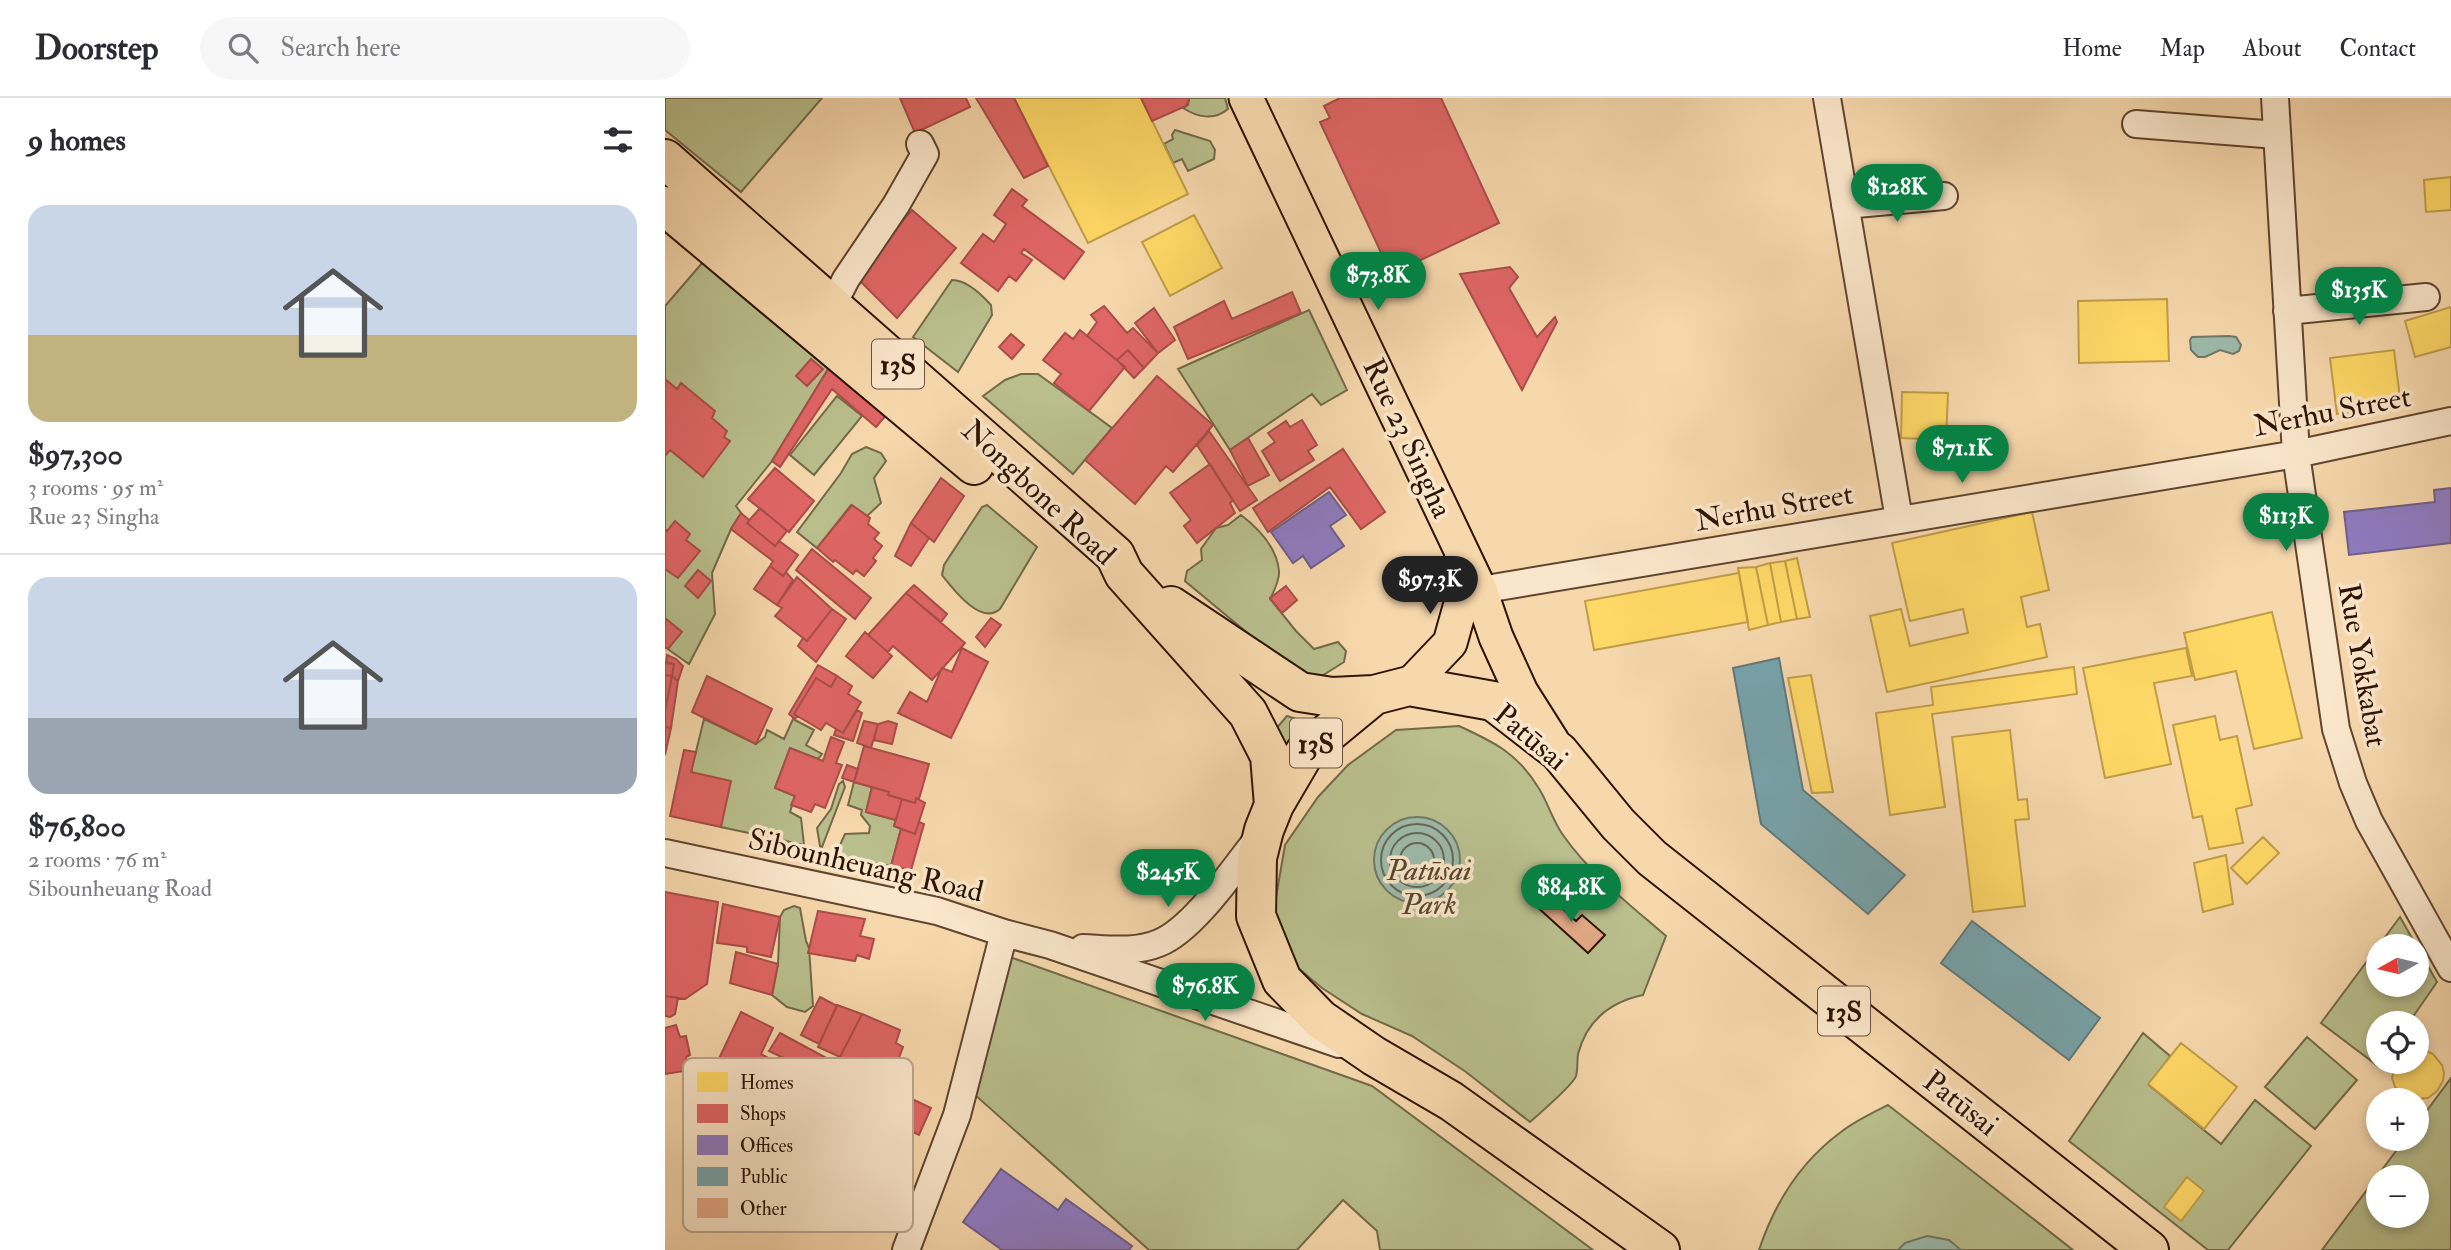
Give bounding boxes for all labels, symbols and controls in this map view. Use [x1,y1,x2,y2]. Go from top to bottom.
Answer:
search box [200,17,690,80]
text: Doorstep [35,28,158,69]
icon: search [224,29,262,67]
text: Search here [280,32,401,64]
text: Home [2062,33,2122,64]
text: Map [2160,33,2205,64]
text: About [2243,33,2302,64]
text: Contact [2340,33,2416,64]
icon: filters [599,121,637,159]
text: 9 homes [28,122,126,159]
pin: $128K [1848,164,1946,224]
text: $128K [1867,172,1927,201]
icon: home [270,250,396,376]
pin: $73.8K [1321,252,1435,312]
text: $73.8K [1346,260,1410,289]
pin: $135K [2310,268,2408,327]
text: $135K [2331,275,2387,304]
road number: 13S [872,340,924,388]
street label: Rue 23 Singha [1355,353,1461,524]
street label: Nerhu Street [2250,378,2414,445]
street label: Nongbone Road [954,412,1123,573]
pin: $71.1K [1905,426,2019,485]
text: $71.1K [1932,433,1992,462]
text: $97,300 [28,436,123,473]
text: 3 rooms · 95 m² [28,473,163,502]
street label: Nerhu Street [1692,475,1856,540]
pin: $113K [2237,494,2335,553]
text: $113K [2259,501,2313,530]
text: Rue 23 Singha [28,502,159,531]
pin: $97.3K [1373,556,1487,616]
text: $97.3K [1398,564,1462,593]
street label: Rue Yokkabat [2330,581,2395,750]
icon: home [270,622,396,748]
street label: Patūsai [1486,696,1575,779]
road number: 13S [1290,718,1342,768]
text: $76,800 [28,808,126,845]
street label: Sibounheuang Road [745,820,987,911]
text: 2 rooms · 76 m² [28,845,166,874]
pin: $245K [1119,850,1217,909]
park label: Patūsai Park [1386,852,1471,923]
text: $245K [1136,857,1200,886]
pin: $84.8K [1514,864,1628,924]
text: $84.8K [1537,872,1605,901]
text: Sibounheuang Road [28,874,212,903]
north arrow [2366,934,2429,998]
map controls [2366,934,2429,1228]
pin: $76.8K [1148,964,1262,1023]
text: $76.8K [1172,971,1238,1000]
road number: 13S [1818,986,1870,1035]
button: locate [2366,1011,2429,1074]
legend [683,1058,913,1232]
street label: Patūsai [1916,1063,2006,1144]
text: Homes [740,1071,794,1095]
button: + [2366,1088,2429,1151]
text: Shops [740,1102,786,1127]
text: Offices [740,1134,793,1158]
text: Public [740,1165,788,1189]
button: − [2366,1165,2429,1228]
text: Other [740,1197,787,1221]

